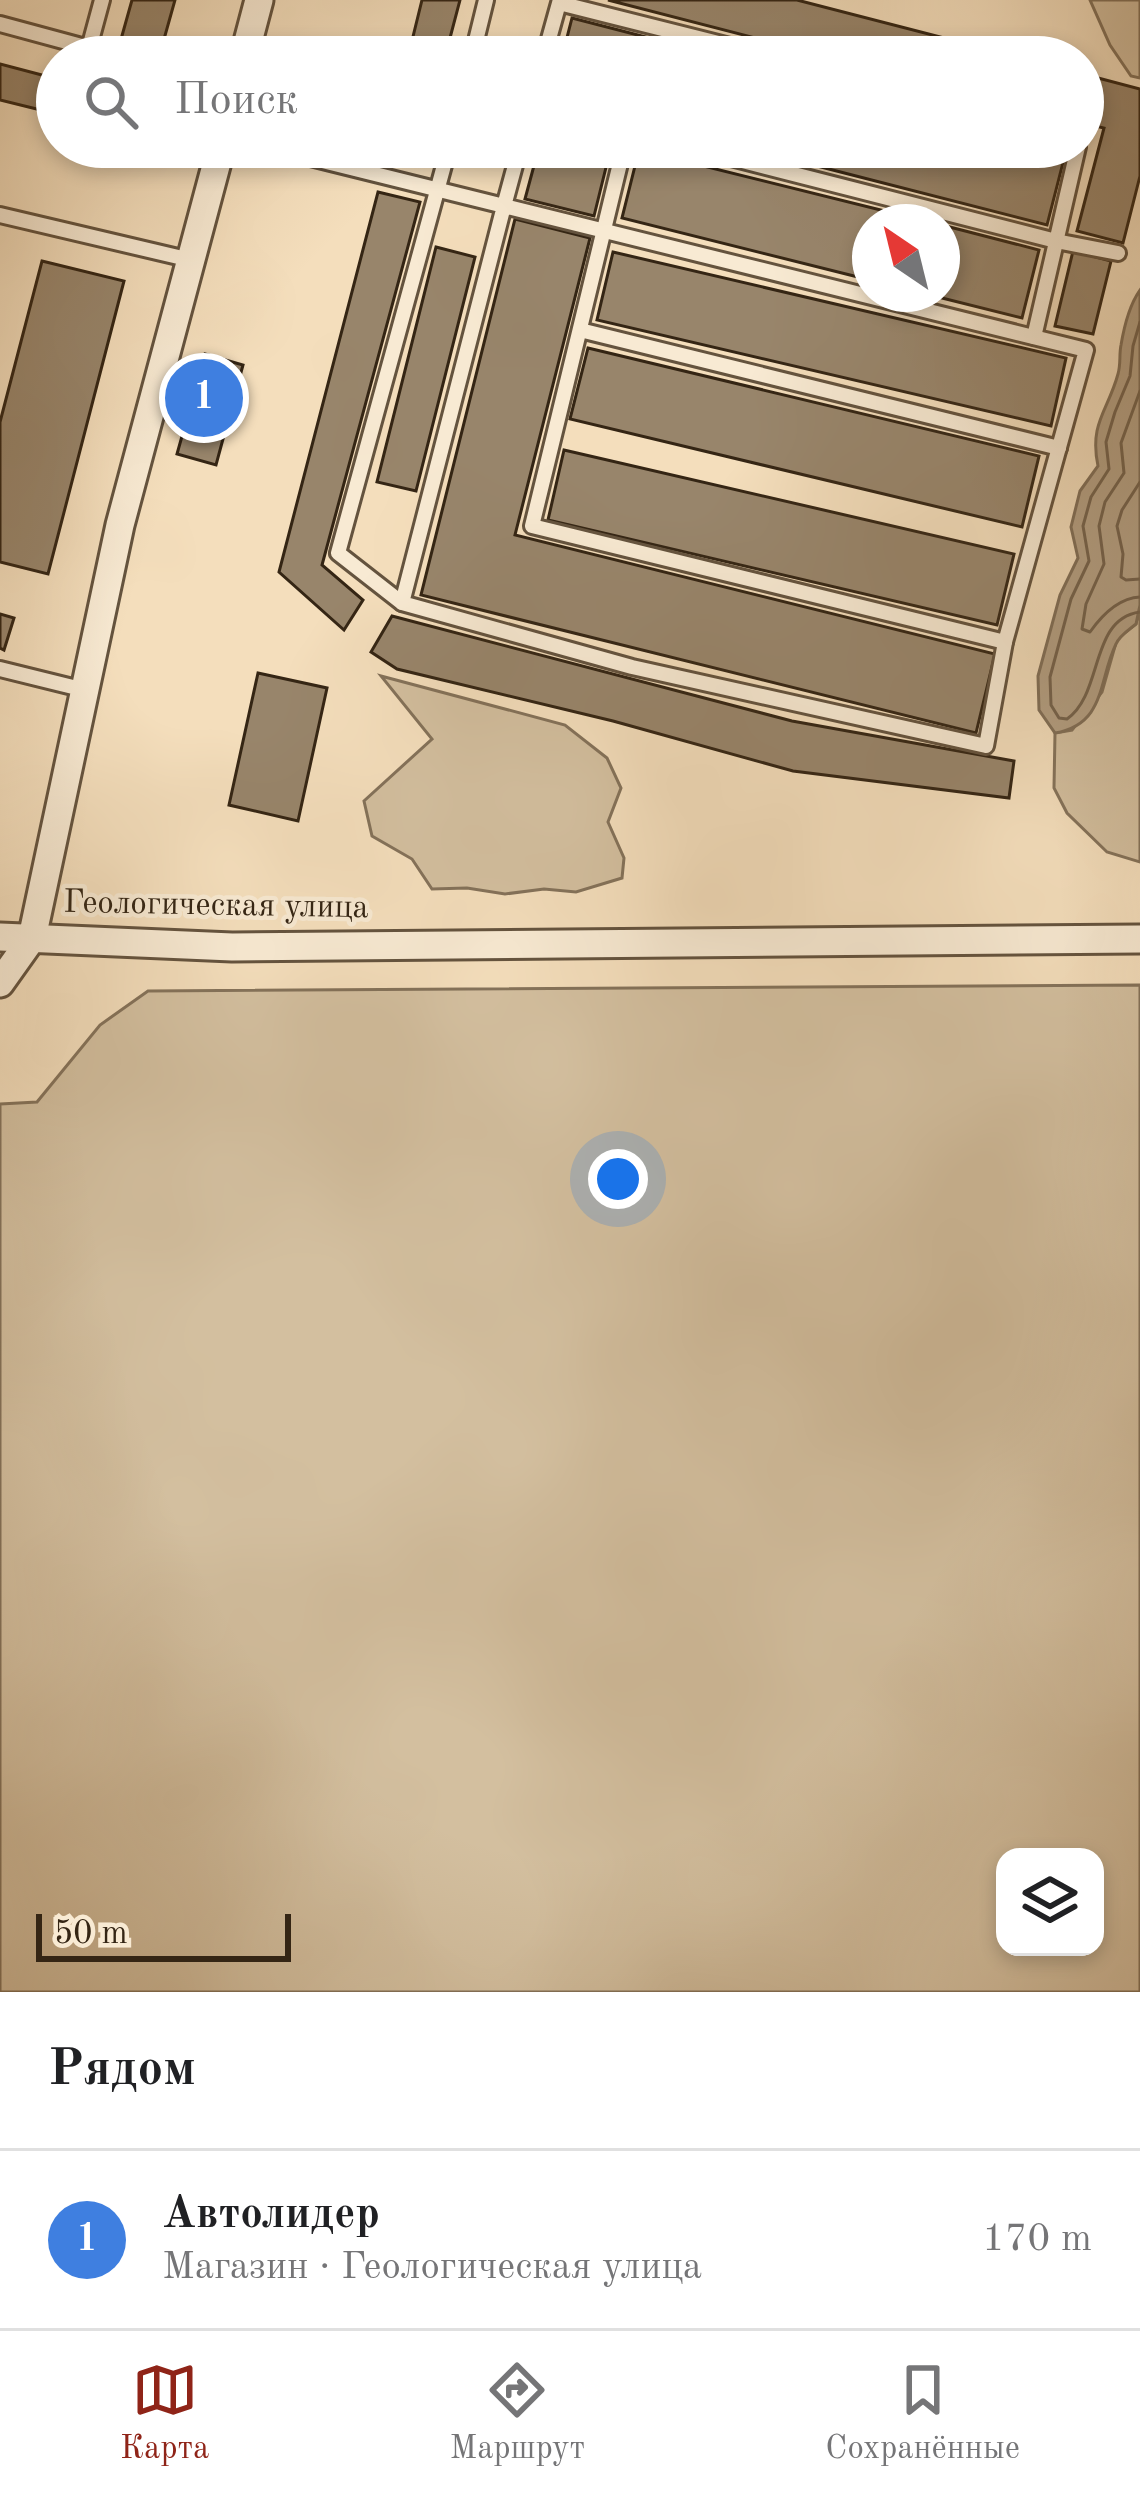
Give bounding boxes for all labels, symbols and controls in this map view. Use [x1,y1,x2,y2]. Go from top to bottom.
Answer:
search box [36,36,1104,168]
icon: search [78,69,144,135]
text: Поиск [174,79,298,124]
north arrow [852,204,960,312]
pin: 1 [165,353,243,443]
street label: Геологическая улица [63,887,369,925]
your location [588,1149,648,1209]
map controls [996,1848,1104,1956]
button: layers [996,1848,1104,1956]
scale bar [36,1908,291,1961]
text: 50 m [54,1918,128,1951]
text: Рядом [48,2045,196,2096]
text: Автолидер [162,2193,380,2238]
text: 1 [76,2220,98,2259]
text: 170 m [982,2220,1092,2259]
text: Магазин · Геологическая улица [162,2248,702,2287]
tab: Карта [120,2357,209,2470]
tab: Маршрут [450,2357,585,2470]
tab: Сохранённые [825,2357,1020,2470]

